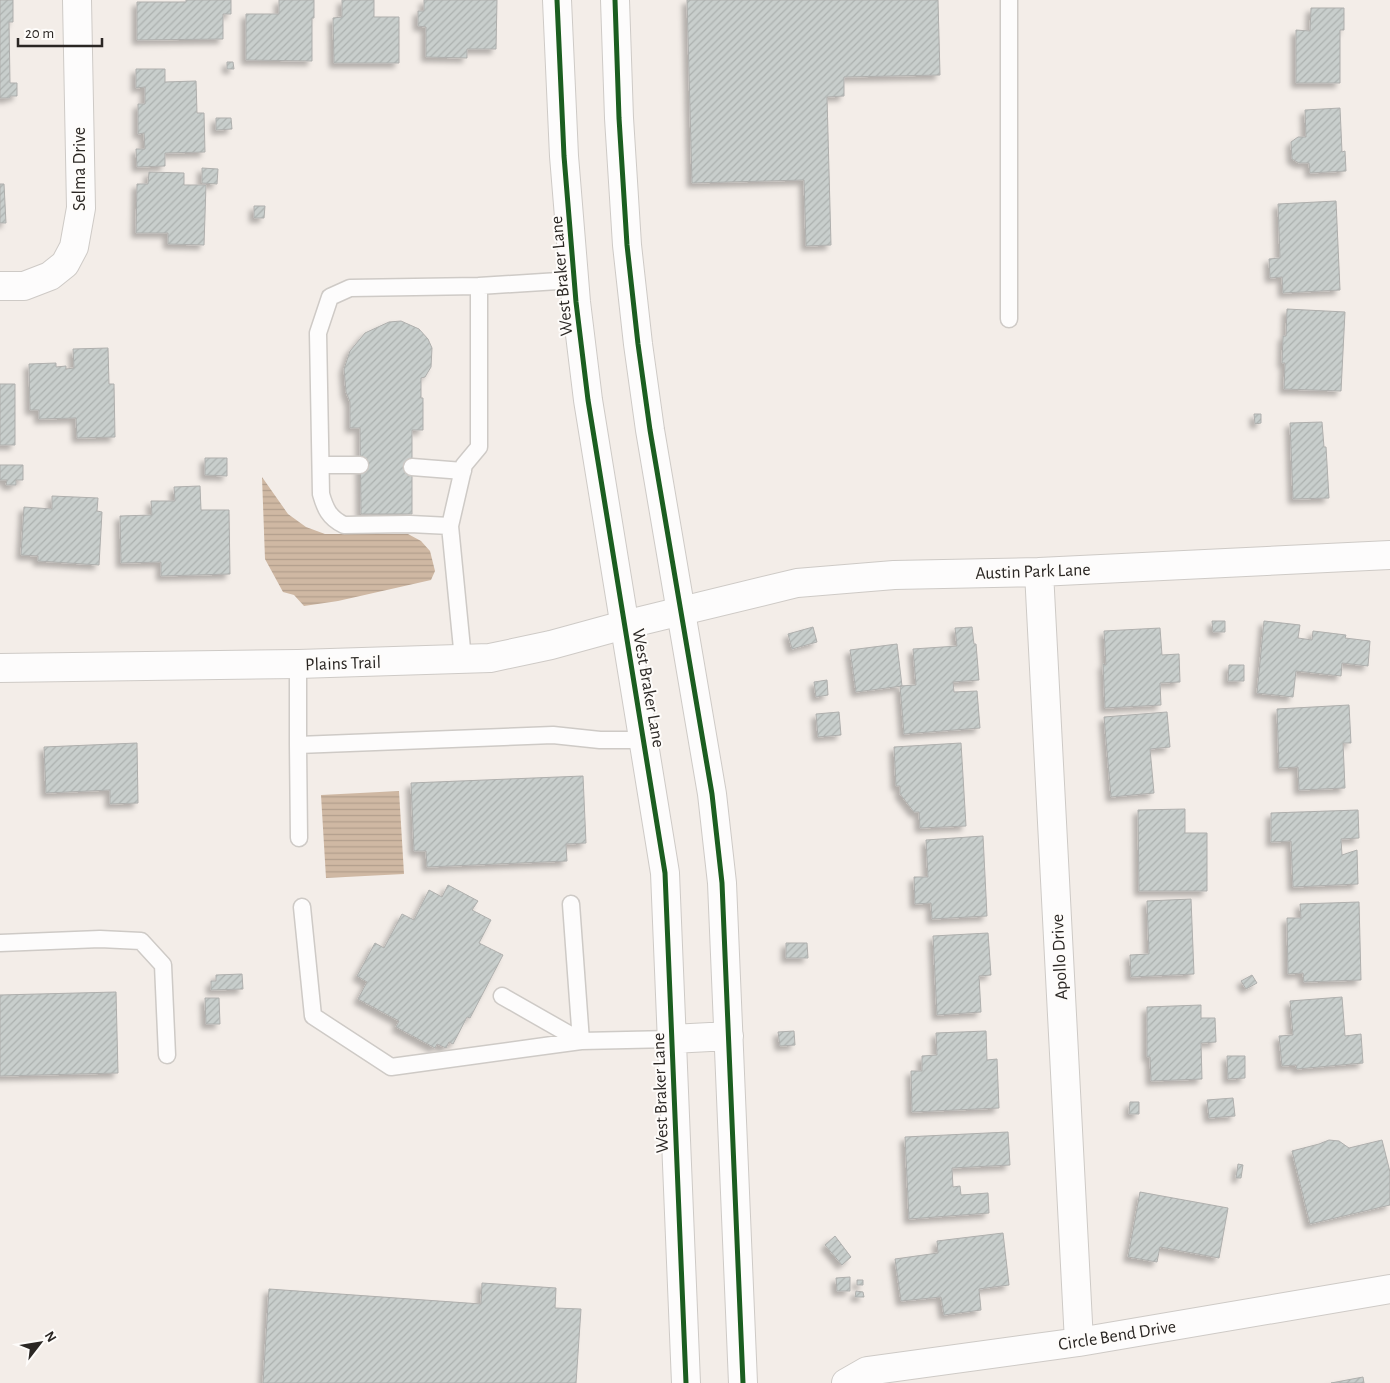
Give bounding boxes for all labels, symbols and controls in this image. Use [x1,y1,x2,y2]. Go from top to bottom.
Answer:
scale bar [18,15,101,47]
text: 20 m [25,26,54,41]
street label: Selma Drive [71,127,89,211]
street label: West Braker Lane [548,215,576,337]
street label: Austin Park Lane [975,561,1091,583]
street label: West Braker Lane [629,627,667,749]
street label: Plains Trail [305,654,381,674]
street label: Apollo Drive [1049,913,1071,1000]
street label: West Braker Lane [650,1032,672,1154]
north arrow [15,1318,65,1368]
street label: Circle Bend Drive [1057,1318,1177,1354]
text: N [42,1329,59,1345]

